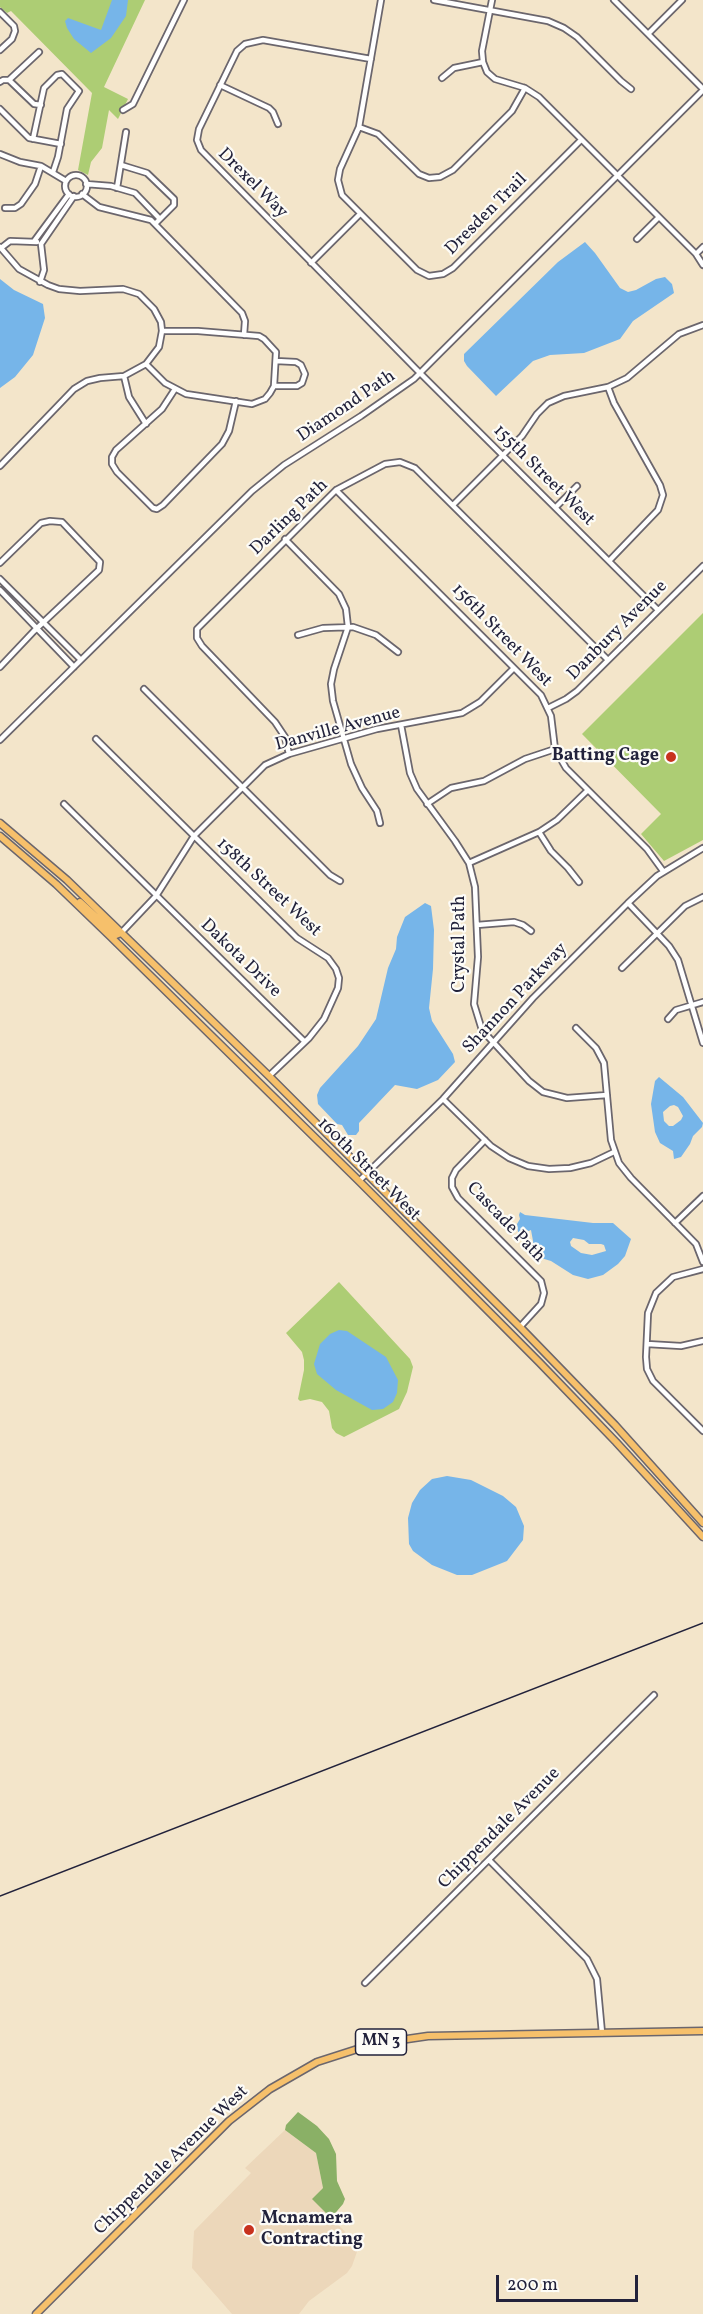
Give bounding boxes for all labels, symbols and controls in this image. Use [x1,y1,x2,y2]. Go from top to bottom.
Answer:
street label: Drexel Way [212,144,292,224]
street label: Dresden Trail [442,170,532,260]
street label: Diamond Path [294,366,400,448]
street label: 155th Street West [488,421,598,531]
street label: Darling Path [246,475,334,561]
street label: Danbury Avenue [563,576,673,686]
street label: 156th Street West [446,580,556,692]
street label: Danville Avenue [273,703,403,757]
place label: Batting Cage [552,746,659,768]
marker: Batting Cage [664,750,678,764]
street label: 158th Street West [211,834,325,942]
street label: Crystal Path [450,895,472,993]
street label: Dakota Drive [195,915,285,1003]
street label: Shannon Parkway [459,939,573,1059]
street label: 160th Street West [312,1114,424,1226]
street label: Cascade Path [461,1178,549,1268]
street label: Chippendale Avenue [435,1764,565,1894]
road number: MN 3 [356,2029,406,2055]
street label: Chippendale Avenue West [90,2082,254,2240]
place label: Mcnamera Contracting [261,2209,363,2252]
marker: Mcnamera Contracting [242,2223,256,2237]
scale bar [499,2263,642,2301]
text: 200 m [507,2273,558,2298]

